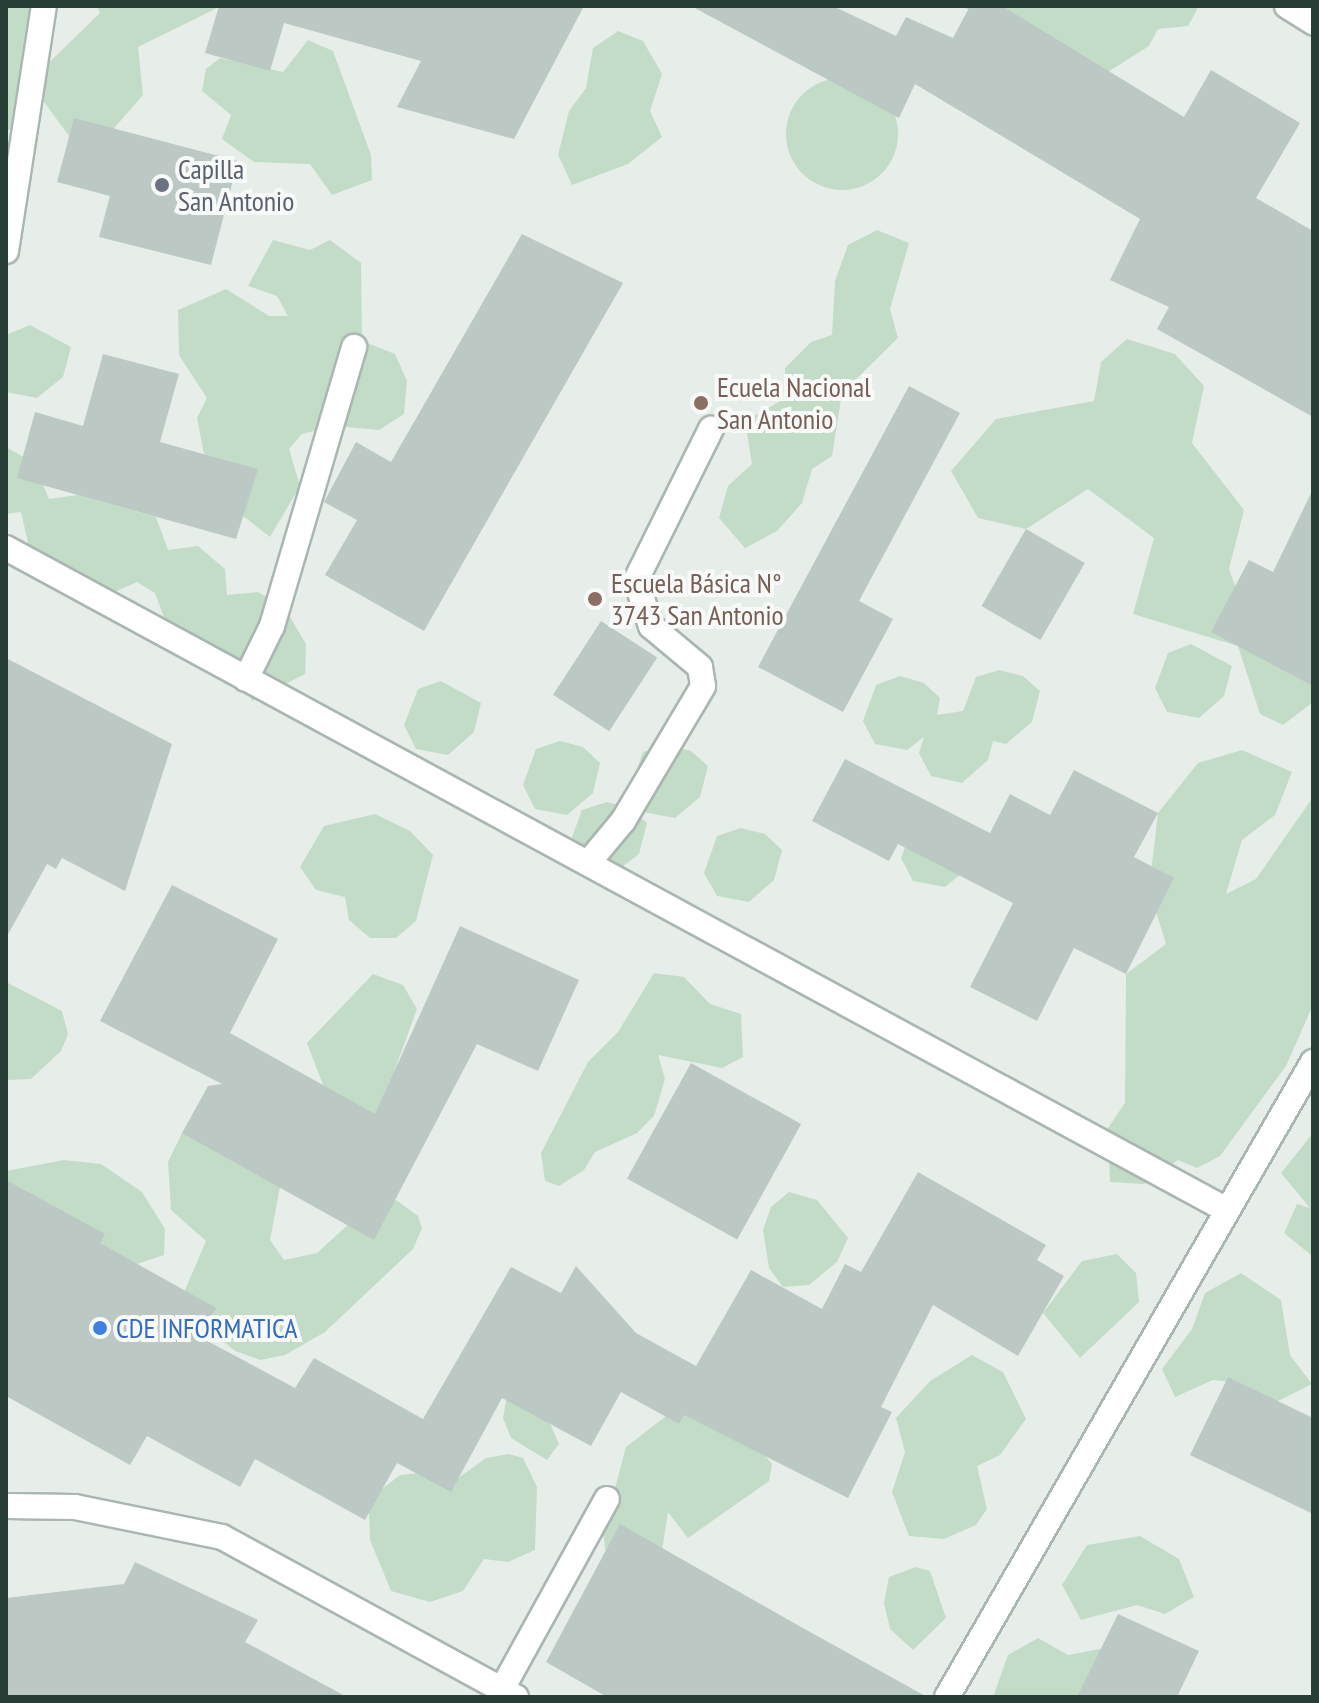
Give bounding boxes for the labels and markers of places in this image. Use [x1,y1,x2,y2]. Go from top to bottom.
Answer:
place label: Capilla San Antonio [178,152,295,218]
marker: Capilla San Antonio [153,176,171,194]
place label: Ecuela Nacional San Antonio [717,370,871,436]
marker: Ecuela Nacional San Antonio [692,394,710,412]
place label: Escuela Básica N° 3743 San Antonio [611,566,784,632]
marker: Escuela Básica N° 3743 San Antonio [586,590,604,608]
place label: CDE INFORMATICA [116,1311,297,1345]
marker: CDE INFORMATICA [91,1319,109,1337]

